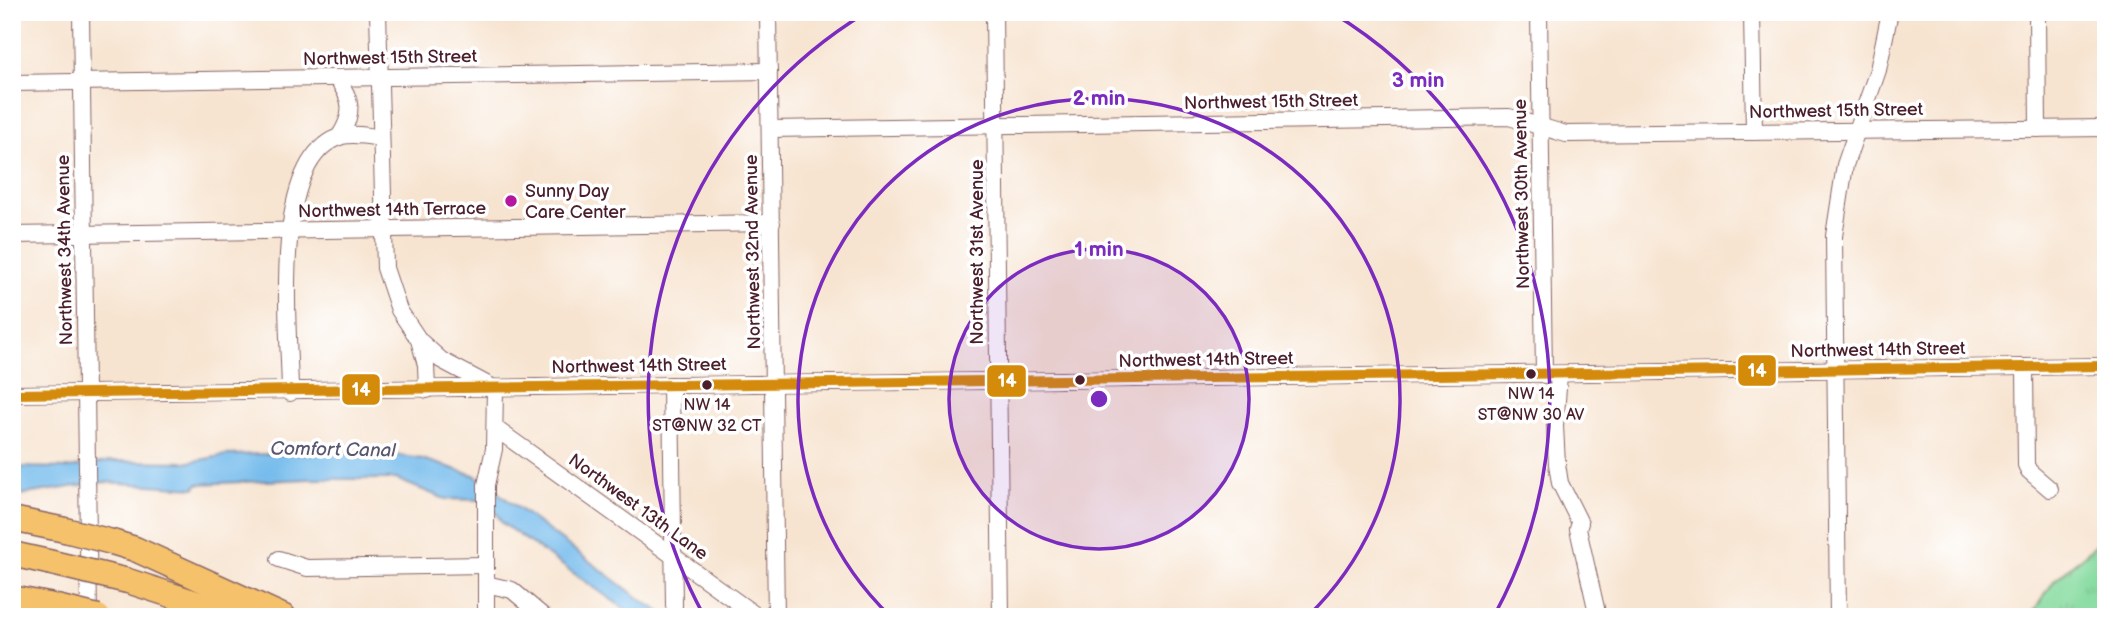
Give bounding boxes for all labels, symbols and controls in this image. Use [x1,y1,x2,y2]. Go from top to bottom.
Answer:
street label: Northwest 15th Street [303,46,478,70]
text: 3 min [1392,68,1444,93]
text: 2 min [1072,86,1126,111]
street label: Northwest 15th Street [1184,90,1359,114]
street label: Northwest 30th Avenue [1510,98,1534,289]
street label: Northwest 15th Street [1749,99,1924,123]
street label: Northwest 34th Avenue [53,154,77,345]
street label: Northwest 32nd Avenue [741,154,765,350]
street label: Northwest 31st Avenue [967,159,988,345]
place label: Sunny Day Care Center [525,181,626,223]
marker: Sunny Day Care Center [503,193,519,209]
street label: Northwest 14th Terrace [298,198,487,222]
text: 1 min [1074,237,1124,262]
street label: Northwest 14th Street [1790,338,1966,362]
street label: Northwest 14th Street [1118,348,1294,372]
street label: Northwest 14th Street [551,354,727,378]
line badge: 14 [1737,354,1777,387]
text: 14 [1747,360,1767,383]
line badge: 14 [986,364,1027,398]
marker: NW 14 ST@NW 30 AV [1524,367,1538,381]
text: 14 [997,370,1017,393]
line badge: 14 [341,373,381,406]
unlabelled marker [1073,373,1087,387]
marker: NW 14 ST@NW 32 CT [700,378,714,392]
text: 14 [351,379,371,402]
place label: NW 14 ST@NW 30 AV [1478,385,1584,425]
centre of rings [1087,387,1111,411]
place label: NW 14 ST@NW 32 CT [652,396,762,436]
water label: Comfort Canal [270,437,397,463]
street label: Northwest 13th Lane [564,449,712,565]

